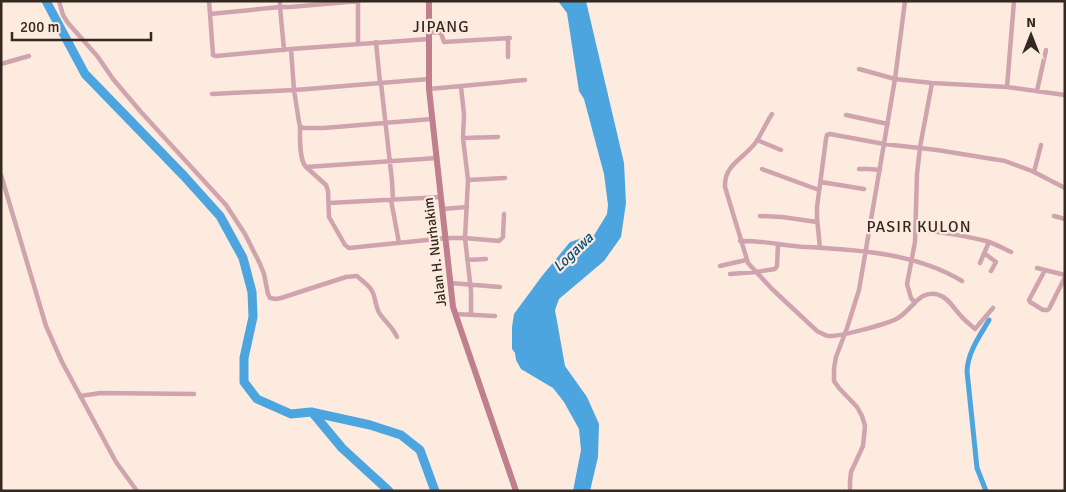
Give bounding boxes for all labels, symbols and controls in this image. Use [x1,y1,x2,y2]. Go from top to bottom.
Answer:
scale bar [12,10,151,42]
north arrow [1006,10,1056,60]
text: N [1026,14,1036,31]
district label: JIPANG [413,17,469,37]
text: 200 m [20,18,60,36]
street label: Jalan H. Nurhakim [420,196,450,308]
district label: PASIR KULON [866,217,972,237]
water label: Logawa [549,228,597,275]

